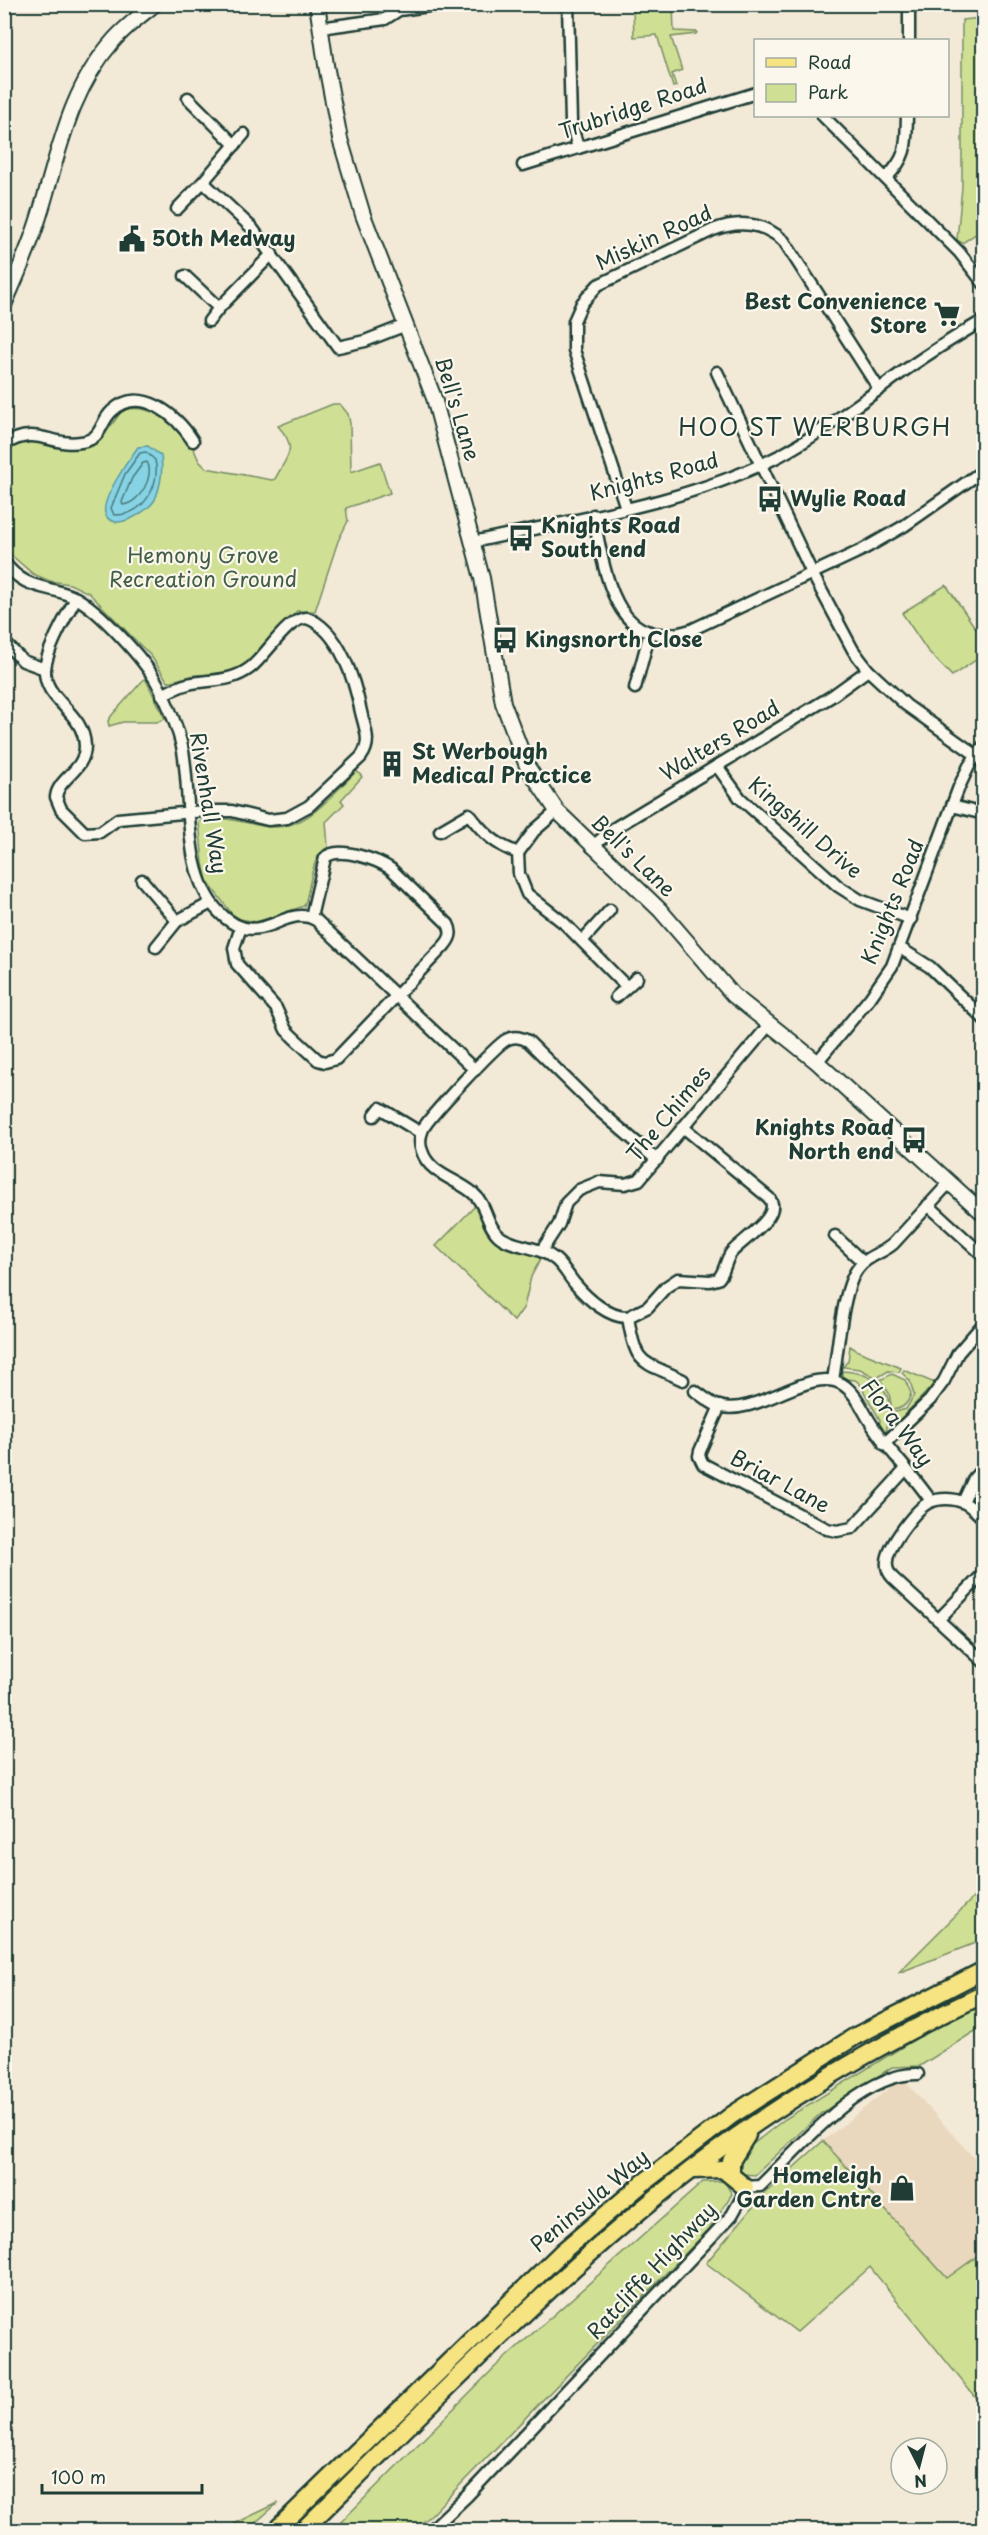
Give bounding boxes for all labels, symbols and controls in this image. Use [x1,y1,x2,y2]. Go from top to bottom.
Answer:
legend [754,39,949,117]
text: Road [808,48,852,75]
street label: Trubridge Road [554,68,711,146]
text: Park [808,78,848,105]
street label: Miskin Road [590,195,717,277]
place label: 50th Medway [152,221,295,253]
public building icon: 50th Medway [117,224,147,254]
place label: Best Convenience Store [744,284,927,340]
supermarket icon: Best Convenience Store [932,299,962,329]
street label: Bell's Lane [428,352,490,465]
district label: HOO ST WERBURGH [678,408,952,444]
street label: Knights Road [585,442,722,508]
place label: Wylie Road [790,481,906,513]
bus stop icon: Wylie Road [755,484,785,514]
place label: Knights Road South end [541,508,681,564]
bus stop icon: Knights Road South end [506,523,536,553]
park label: Hemony Grove Recreation Ground [109,538,297,594]
place label: Kingsnorth Close [525,622,703,654]
bus stop icon: Kingsnorth Close [490,625,520,655]
street label: Walters Road [653,691,785,788]
street label: Rivenhall Way [183,729,237,876]
place label: St Werbough Medical Practice [412,734,592,790]
building icon: St Werbough Medical Practice [377,749,407,779]
street label: Kingshill Drive [742,768,870,885]
street label: Bell's Lane [585,806,684,903]
street label: Knights Road [851,834,931,969]
street label: The Chimes [618,1058,717,1168]
place label: Knights Road North end [754,1110,894,1166]
bus stop icon: Knights Road North end [899,1125,929,1155]
street label: Flora Way [855,1371,943,1473]
street label: Briar Lane [725,1441,837,1520]
street label: Peninsula Way [522,2140,655,2259]
place label: Homeleigh Garden Cntre [736,2158,882,2214]
shop icon: Homeleigh Garden Cntre [887,2173,917,2203]
street label: Ratcliffe Highway [578,2194,723,2346]
north arrow [889,2436,949,2496]
scale bar [42,2457,202,2495]
text: 100 m [51,2463,106,2490]
text: N [913,2469,928,2495]

